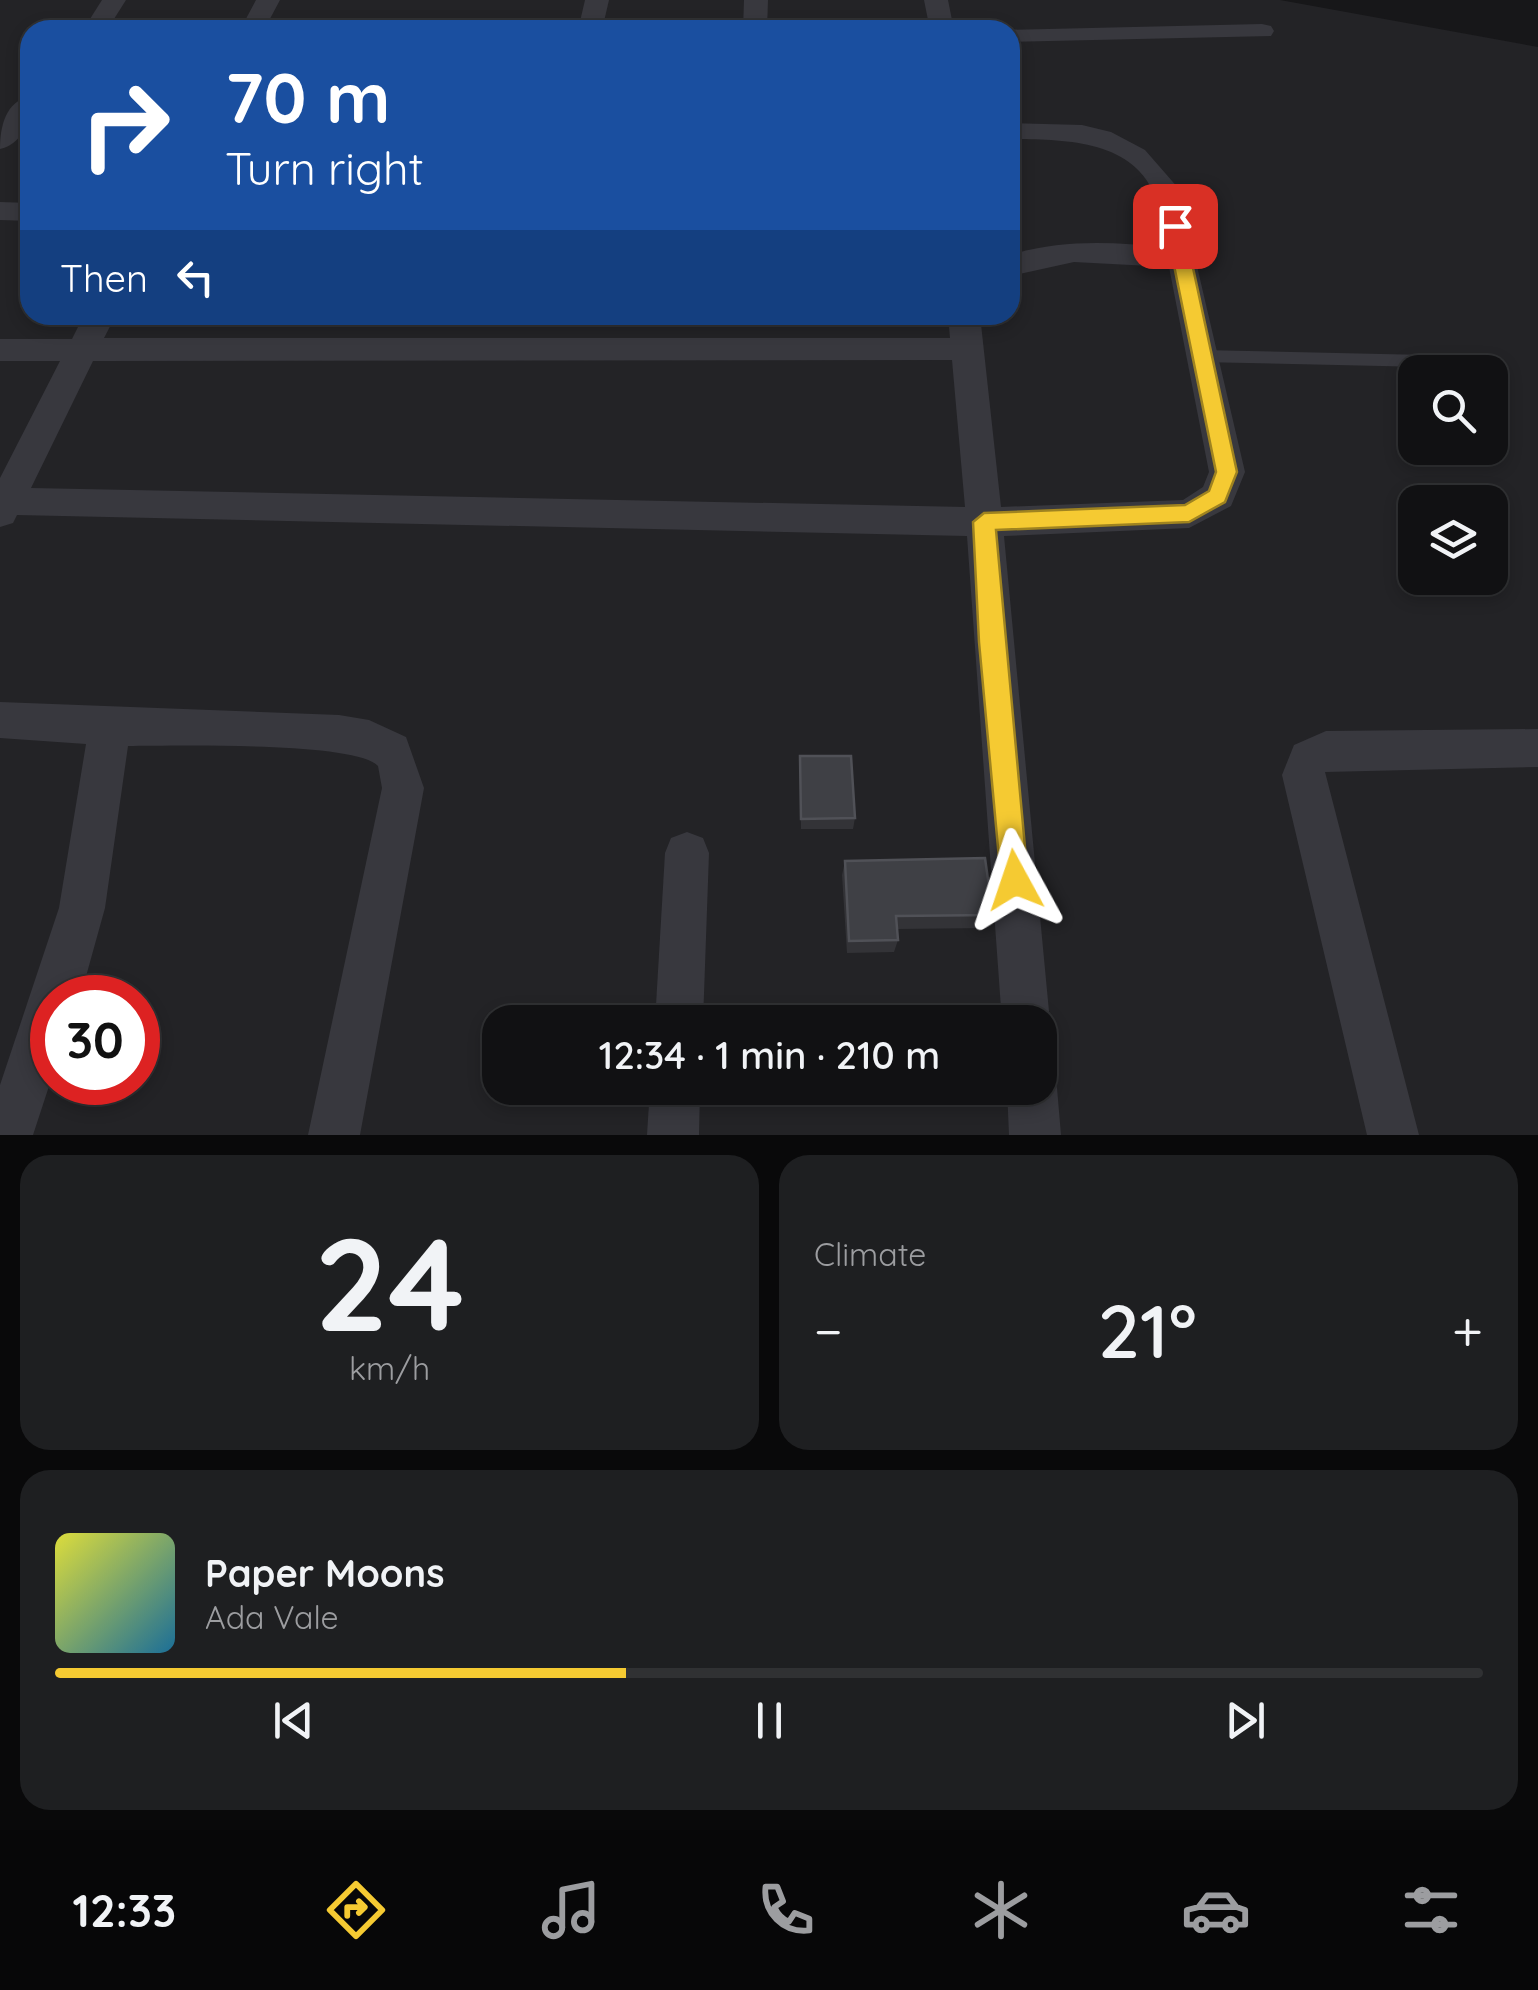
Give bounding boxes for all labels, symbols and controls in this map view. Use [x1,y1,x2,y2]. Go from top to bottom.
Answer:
text: 70 m [225,53,391,141]
icon: right [60,60,190,190]
text: Turn right [225,140,424,196]
pin [1133,184,1218,269]
icon: arrive [1148,199,1203,254]
icon: left [168,250,223,305]
text: Then [60,254,148,302]
map controls [1398,355,1508,595]
button: search [1398,355,1508,465]
button: layers [1398,485,1508,595]
position arrow [963,828,1067,932]
speed limit sign: 30 [30,975,160,1105]
text: 12:34 · 1 min · 210 m [599,1031,940,1079]
text: 24 [314,1201,465,1364]
text: Climate [814,1234,926,1274]
text: 21° [1098,1283,1197,1377]
text: − [814,1296,843,1365]
text: + [1452,1296,1483,1365]
text: km/h [349,1348,430,1388]
text: Paper Moons [205,1549,445,1597]
text: Ada Vale [205,1597,339,1637]
icon: previous [266,1693,321,1748]
icon: pause [742,1693,797,1748]
icon: next [1218,1693,1273,1748]
icon: directions [321,1875,391,1945]
icon: music [536,1875,606,1945]
icon: phone [751,1875,821,1945]
icon: climate [966,1875,1036,1945]
icon: car [1181,1875,1251,1945]
icon: filters [1396,1875,1466,1945]
text: 12:33 [72,1882,176,1938]

